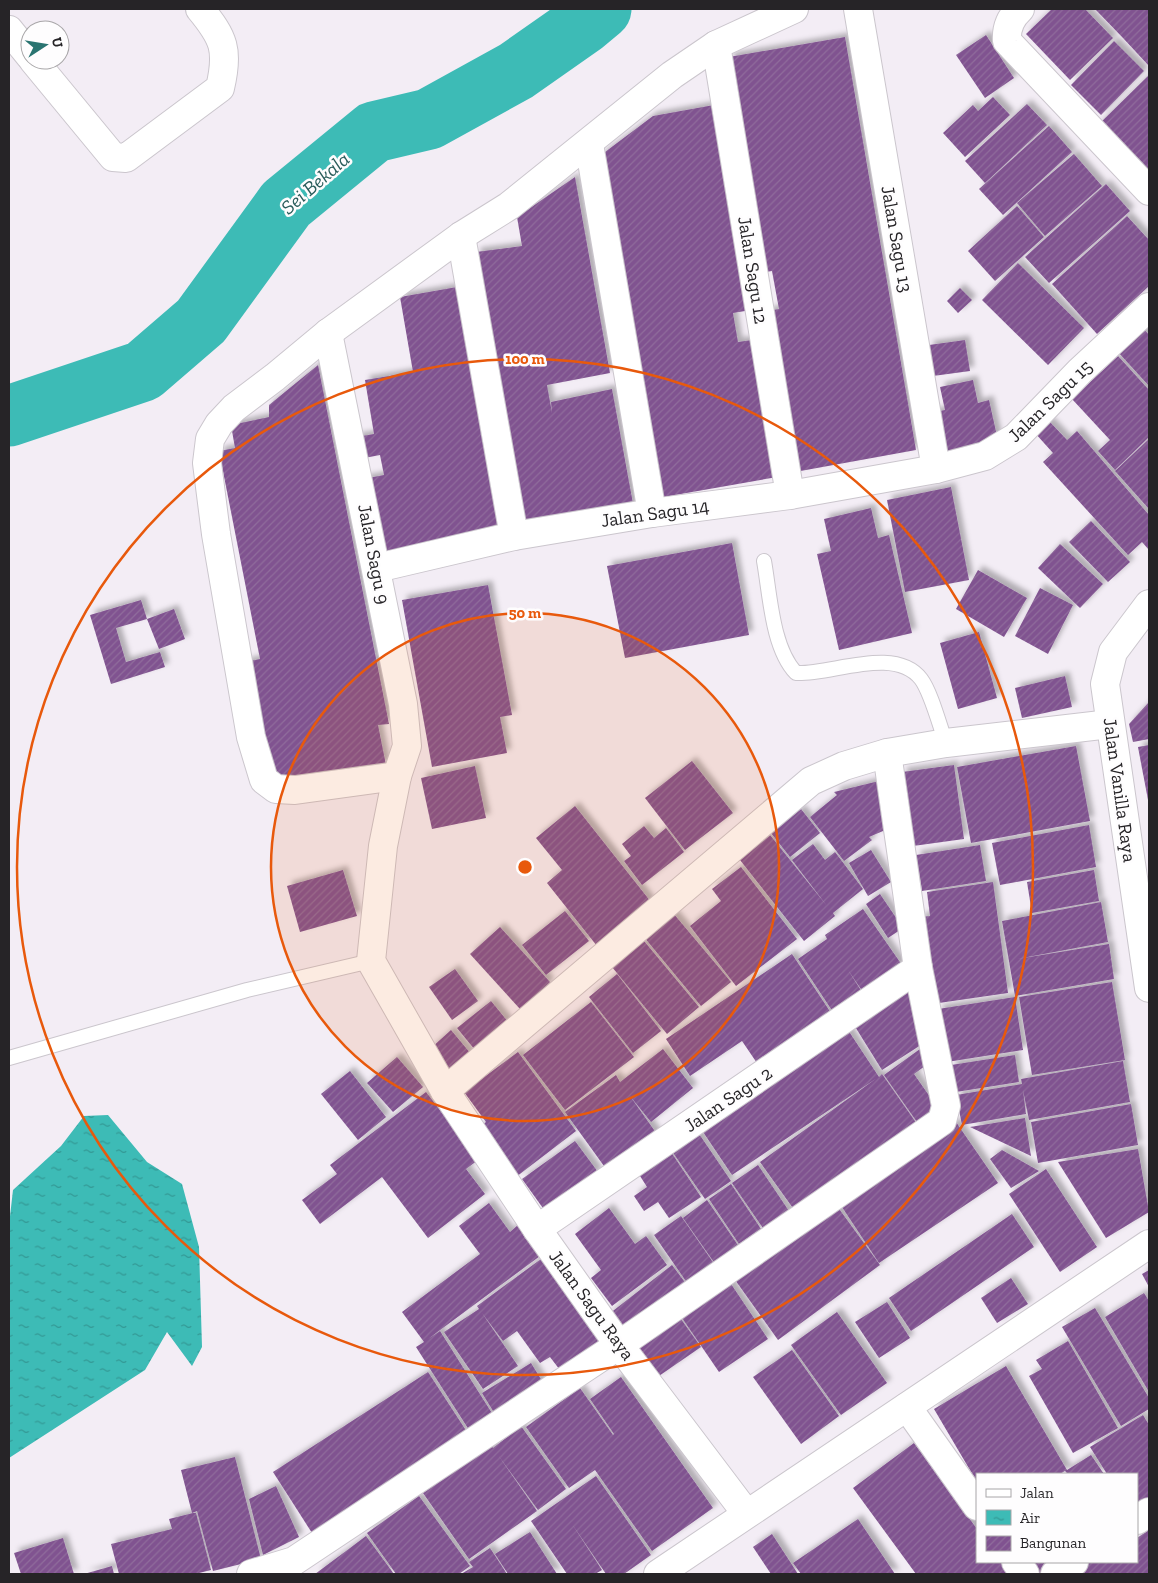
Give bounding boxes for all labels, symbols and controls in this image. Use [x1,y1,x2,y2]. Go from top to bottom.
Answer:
north arrow [20,20,70,70]
text: U [48,36,67,49]
water label: Sei Bekala [276,147,354,219]
street label: Jalan Sagu 13 [876,184,918,294]
street label: Jalan Sagu 12 [733,215,773,325]
text: 100 m [505,350,545,368]
street label: Jalan Sagu 15 [1003,355,1097,447]
street label: Jalan Sagu 14 [599,494,711,532]
street label: Jalan Sagu 9 [353,502,395,606]
text: 50 m [509,604,541,622]
street label: Jalan Vanilla Raya [1098,716,1142,864]
centre of rings [516,858,534,876]
street label: Jalan Sagu 2 [680,1061,776,1137]
street label: Jalan Sagu Raya [544,1245,640,1365]
legend [976,1473,1138,1563]
text: Jalan [1020,1484,1054,1502]
text: Air [1020,1509,1040,1527]
text: Bangunan [1020,1534,1086,1552]

